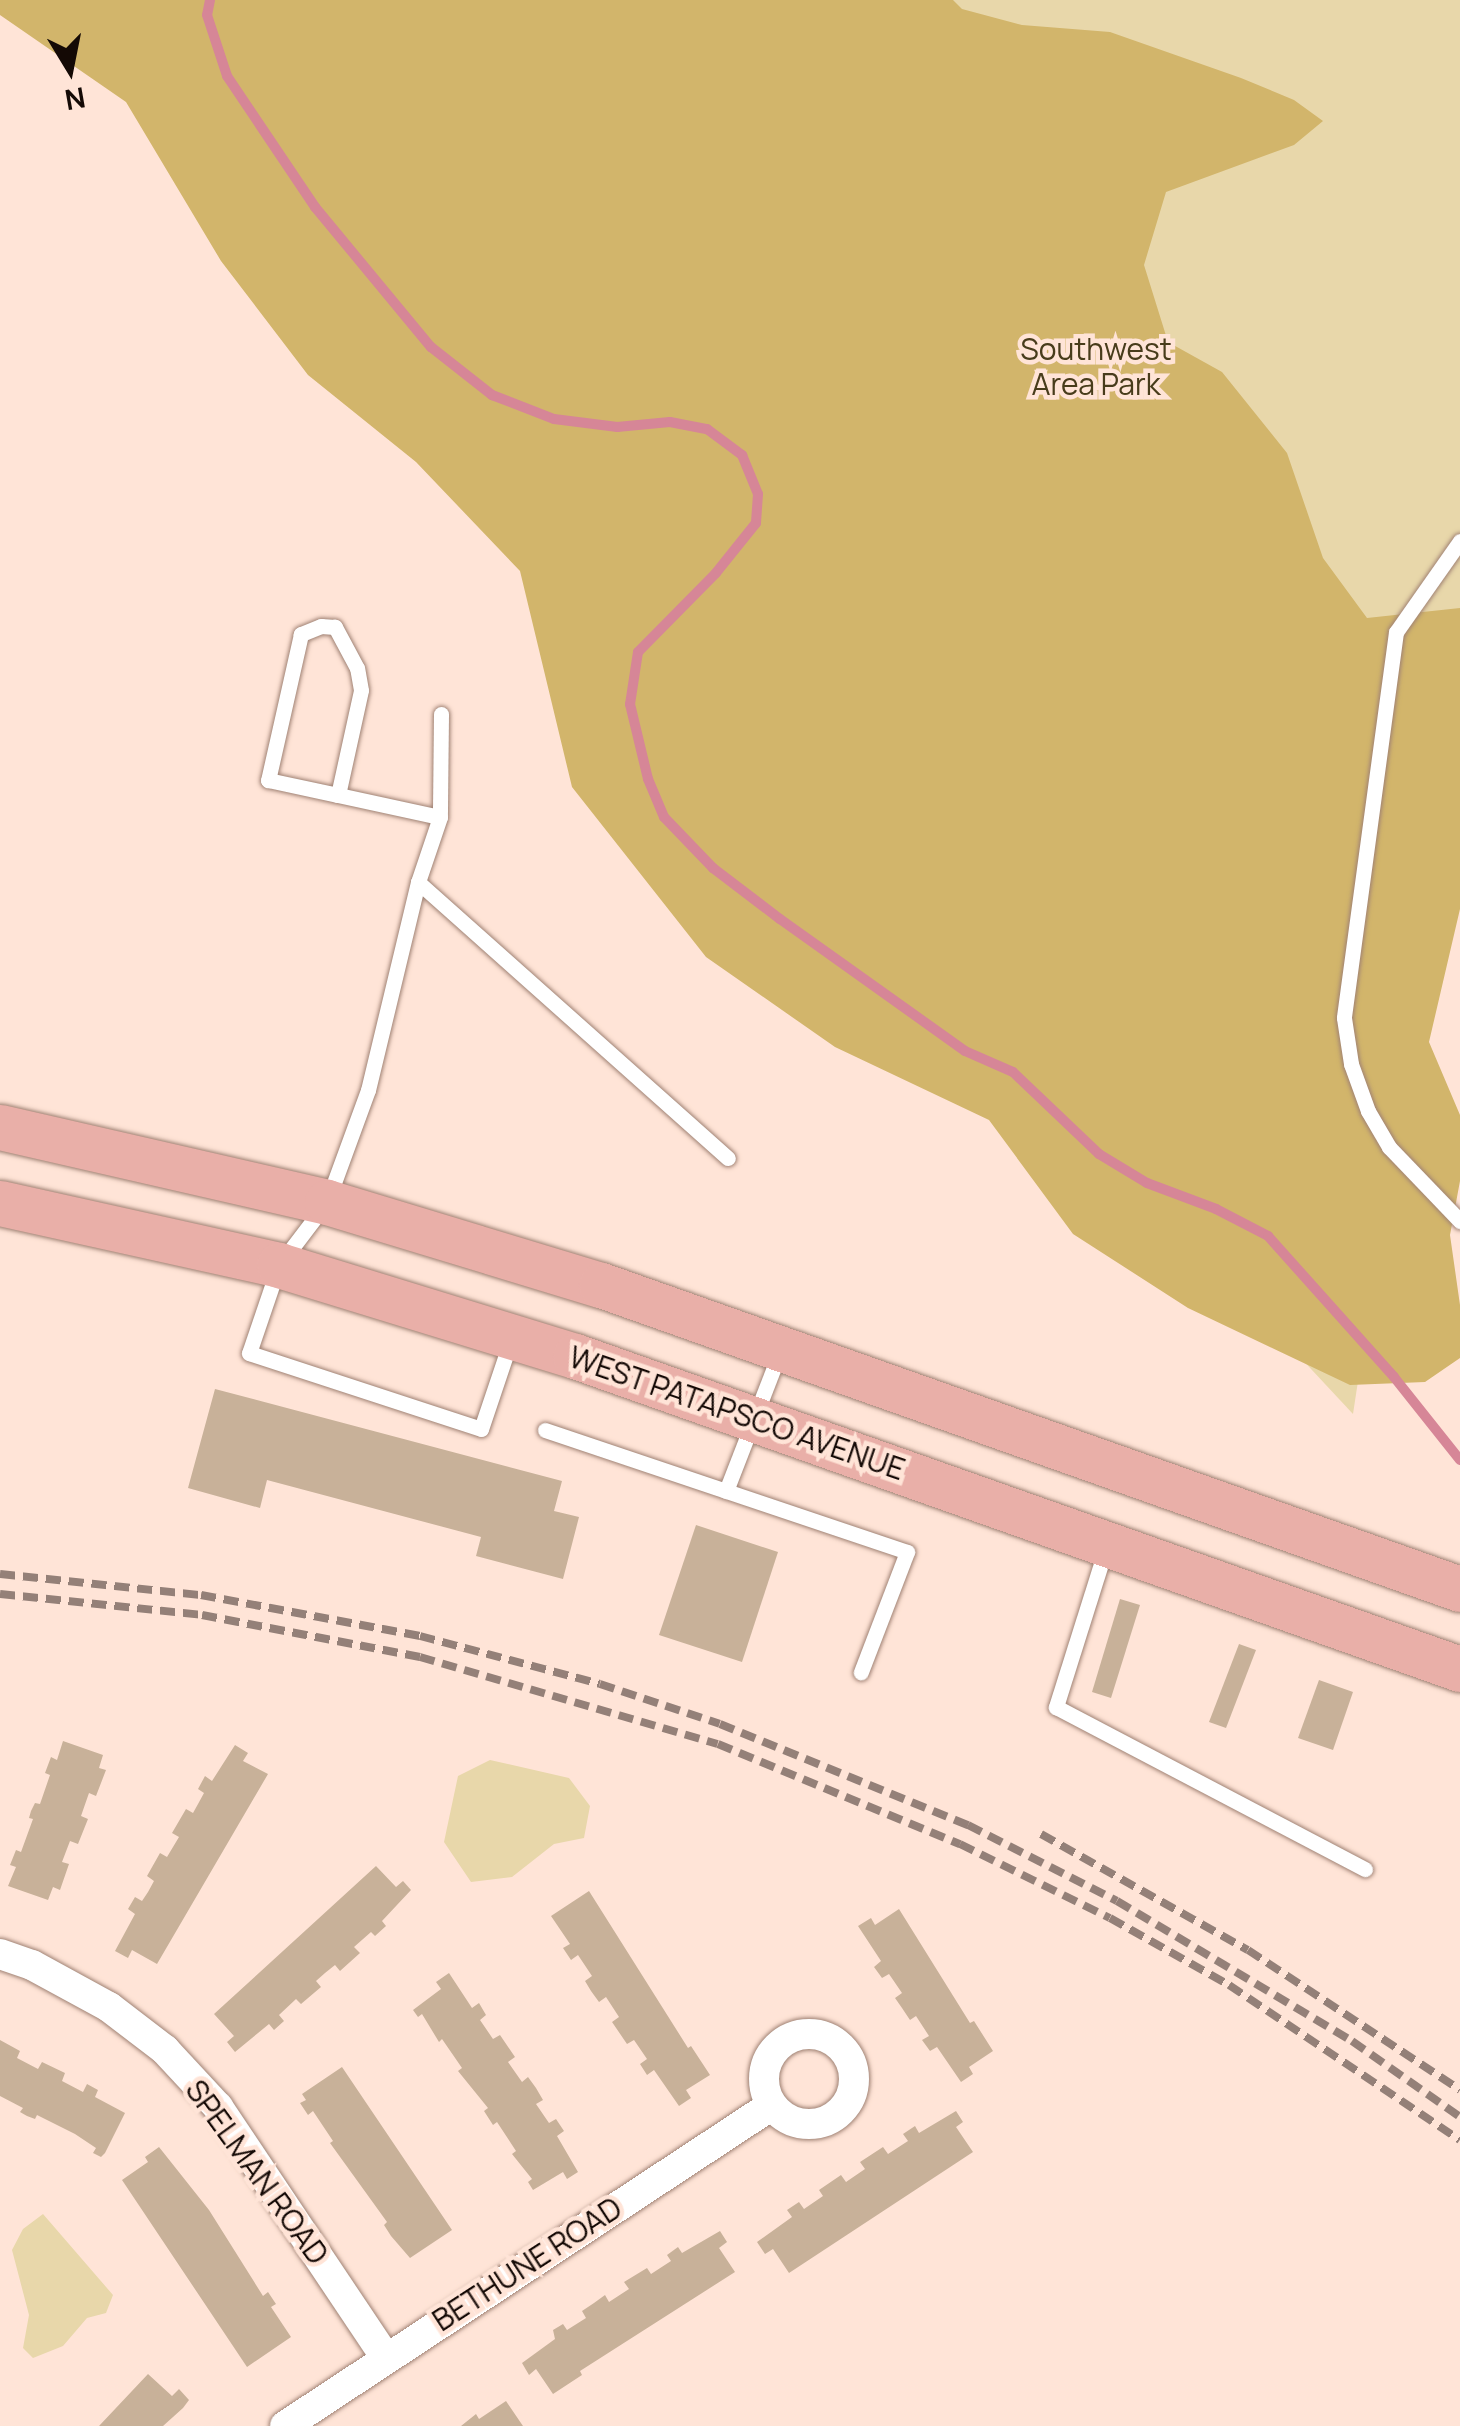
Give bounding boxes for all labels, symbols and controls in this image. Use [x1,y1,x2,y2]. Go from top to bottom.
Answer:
north arrow [20,20,120,120]
text: N [62,79,88,120]
park label: Southwest Area Park [1020,331,1172,402]
street label: WEST PATAPSCO AVENUE [564,1338,910,1488]
street label: SPELMAN ROAD [178,2073,336,2271]
street label: BETHUNE ROAD [426,2190,628,2338]

